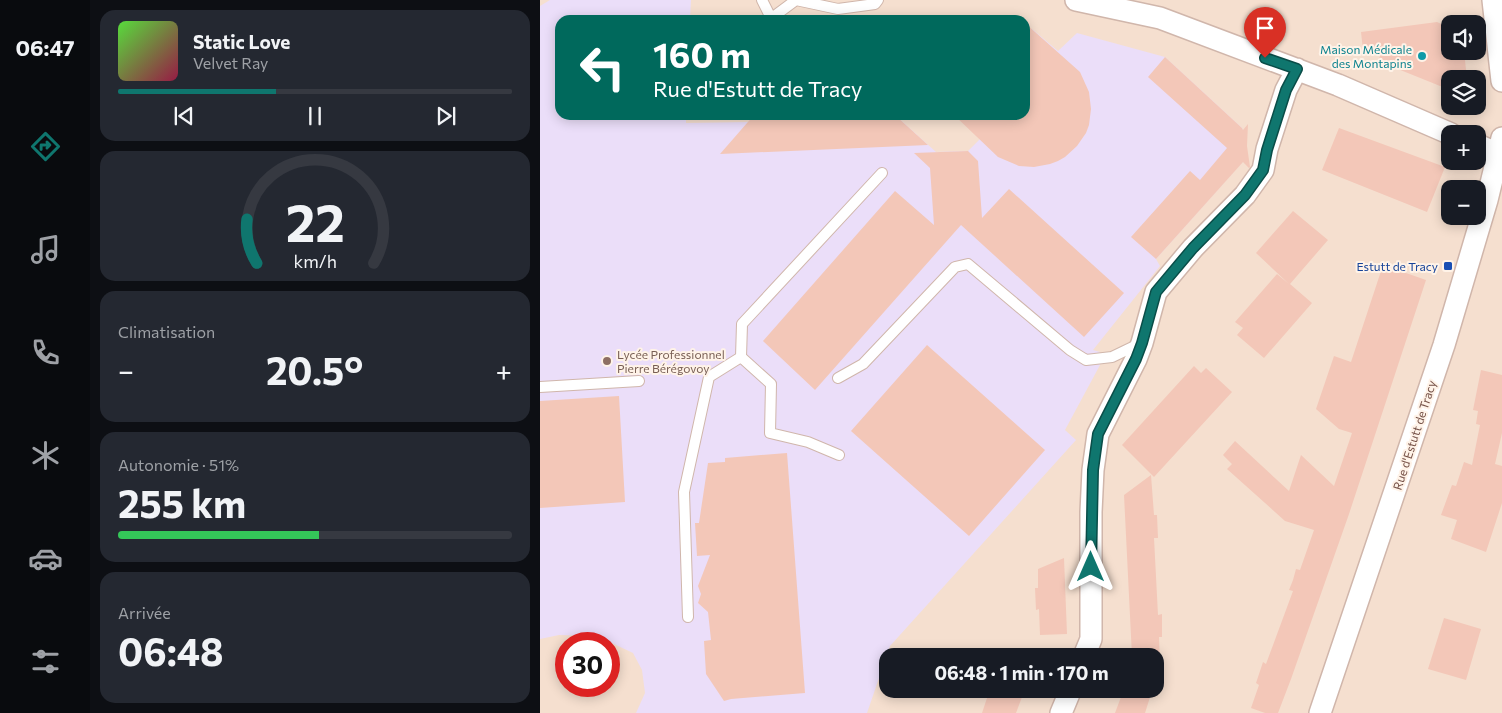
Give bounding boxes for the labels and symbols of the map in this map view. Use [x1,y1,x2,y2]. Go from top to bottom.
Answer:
pin [1244,7,1286,58]
place label: Maison Médicale des Montapins [1320,42,1412,70]
marker: Maison Médicale des Montapins [1416,50,1428,62]
place label: Estutt de Tracy [1356,259,1438,273]
marker: Estutt de Tracy [1442,260,1454,272]
place label: Lycée Professionnel Pierre Bérégovoy [617,347,725,375]
marker: Lycée Professionnel Pierre Bérégovoy [601,355,613,367]
street label: Rue d'Estutt de Tracy [1390,378,1438,492]
position arrow [1064,540,1116,592]
speed limit sign: 30 [555,632,620,697]

